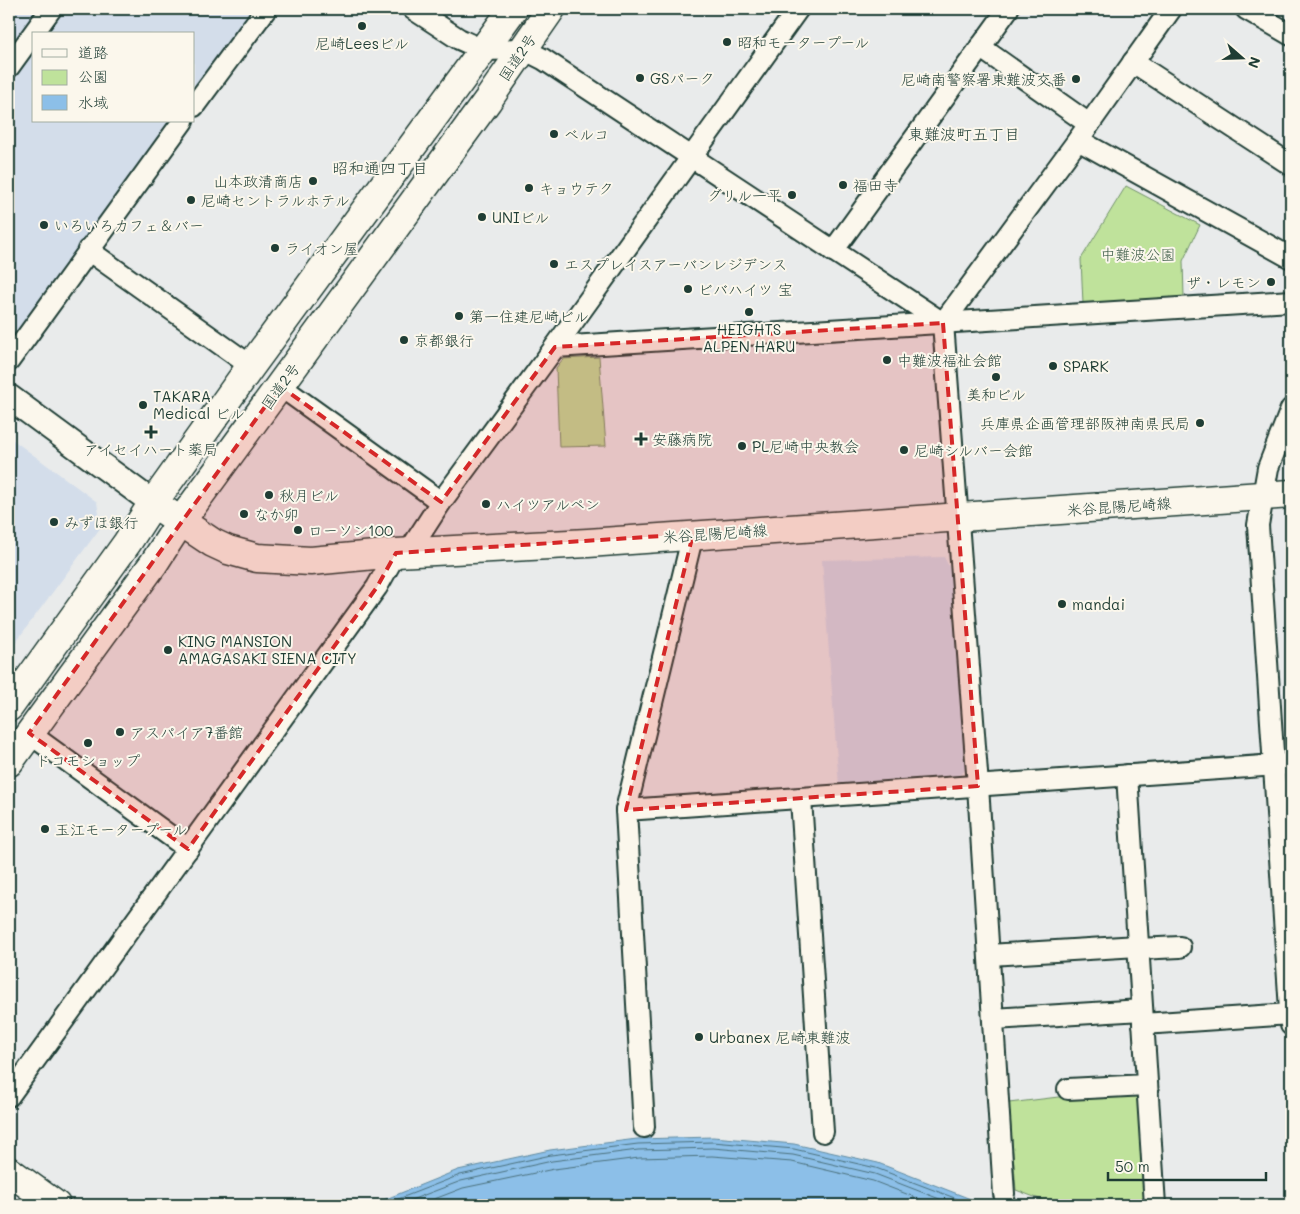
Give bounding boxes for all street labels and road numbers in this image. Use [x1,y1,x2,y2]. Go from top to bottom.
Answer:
street label: 国道2号 [494,29,540,85]
street label: 国道2号 [256,359,304,413]
street label: 米谷昆陽尼崎線 [1066,492,1172,520]
street label: 米谷昆陽尼崎線 [662,519,768,547]

